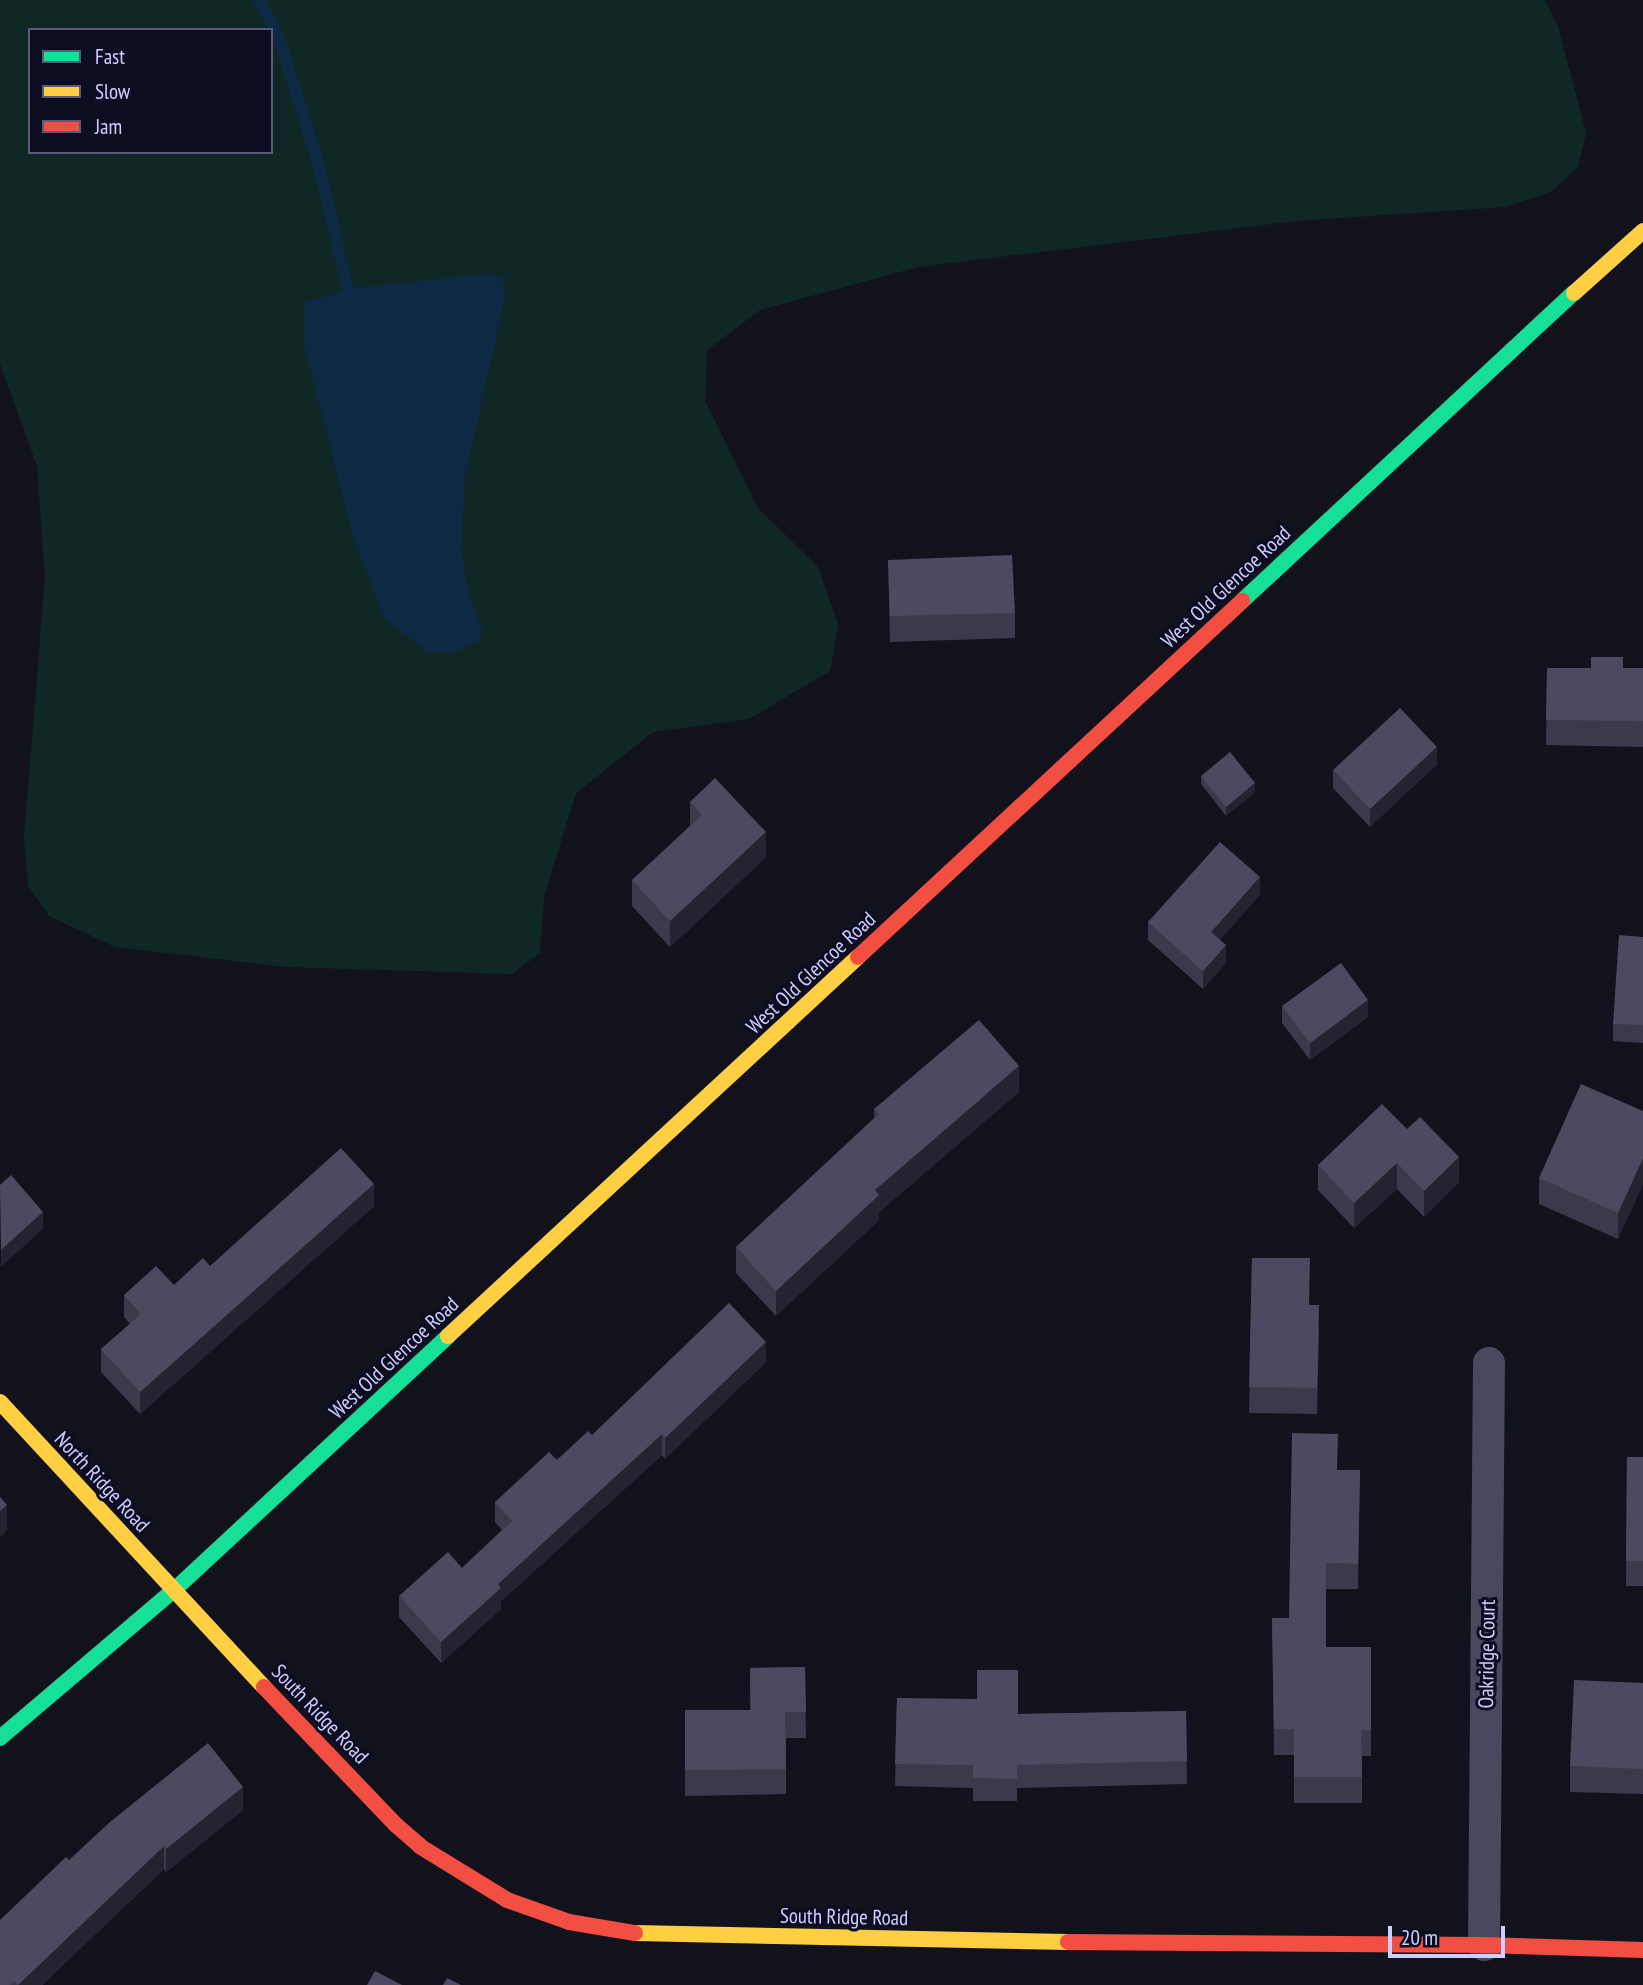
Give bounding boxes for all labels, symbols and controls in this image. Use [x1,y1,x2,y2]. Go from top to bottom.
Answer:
legend [28,28,273,154]
text: Fast [95,43,125,70]
text: Slow [95,78,130,105]
text: Jam [95,113,122,140]
street label: West Old Glencoe Road [1156,521,1296,653]
street label: West Old Glencoe Road [741,907,881,1039]
street label: West Old Glencoe Road [324,1292,464,1424]
street label: North Ridge Road [49,1427,155,1537]
street label: Oakridge Court [1473,1599,1501,1709]
street label: South Ridge Road [266,1659,374,1769]
street label: South Ridge Road [780,1903,908,1931]
scale bar [1391,1912,1508,1956]
text: 20 m [1401,1924,1438,1951]

